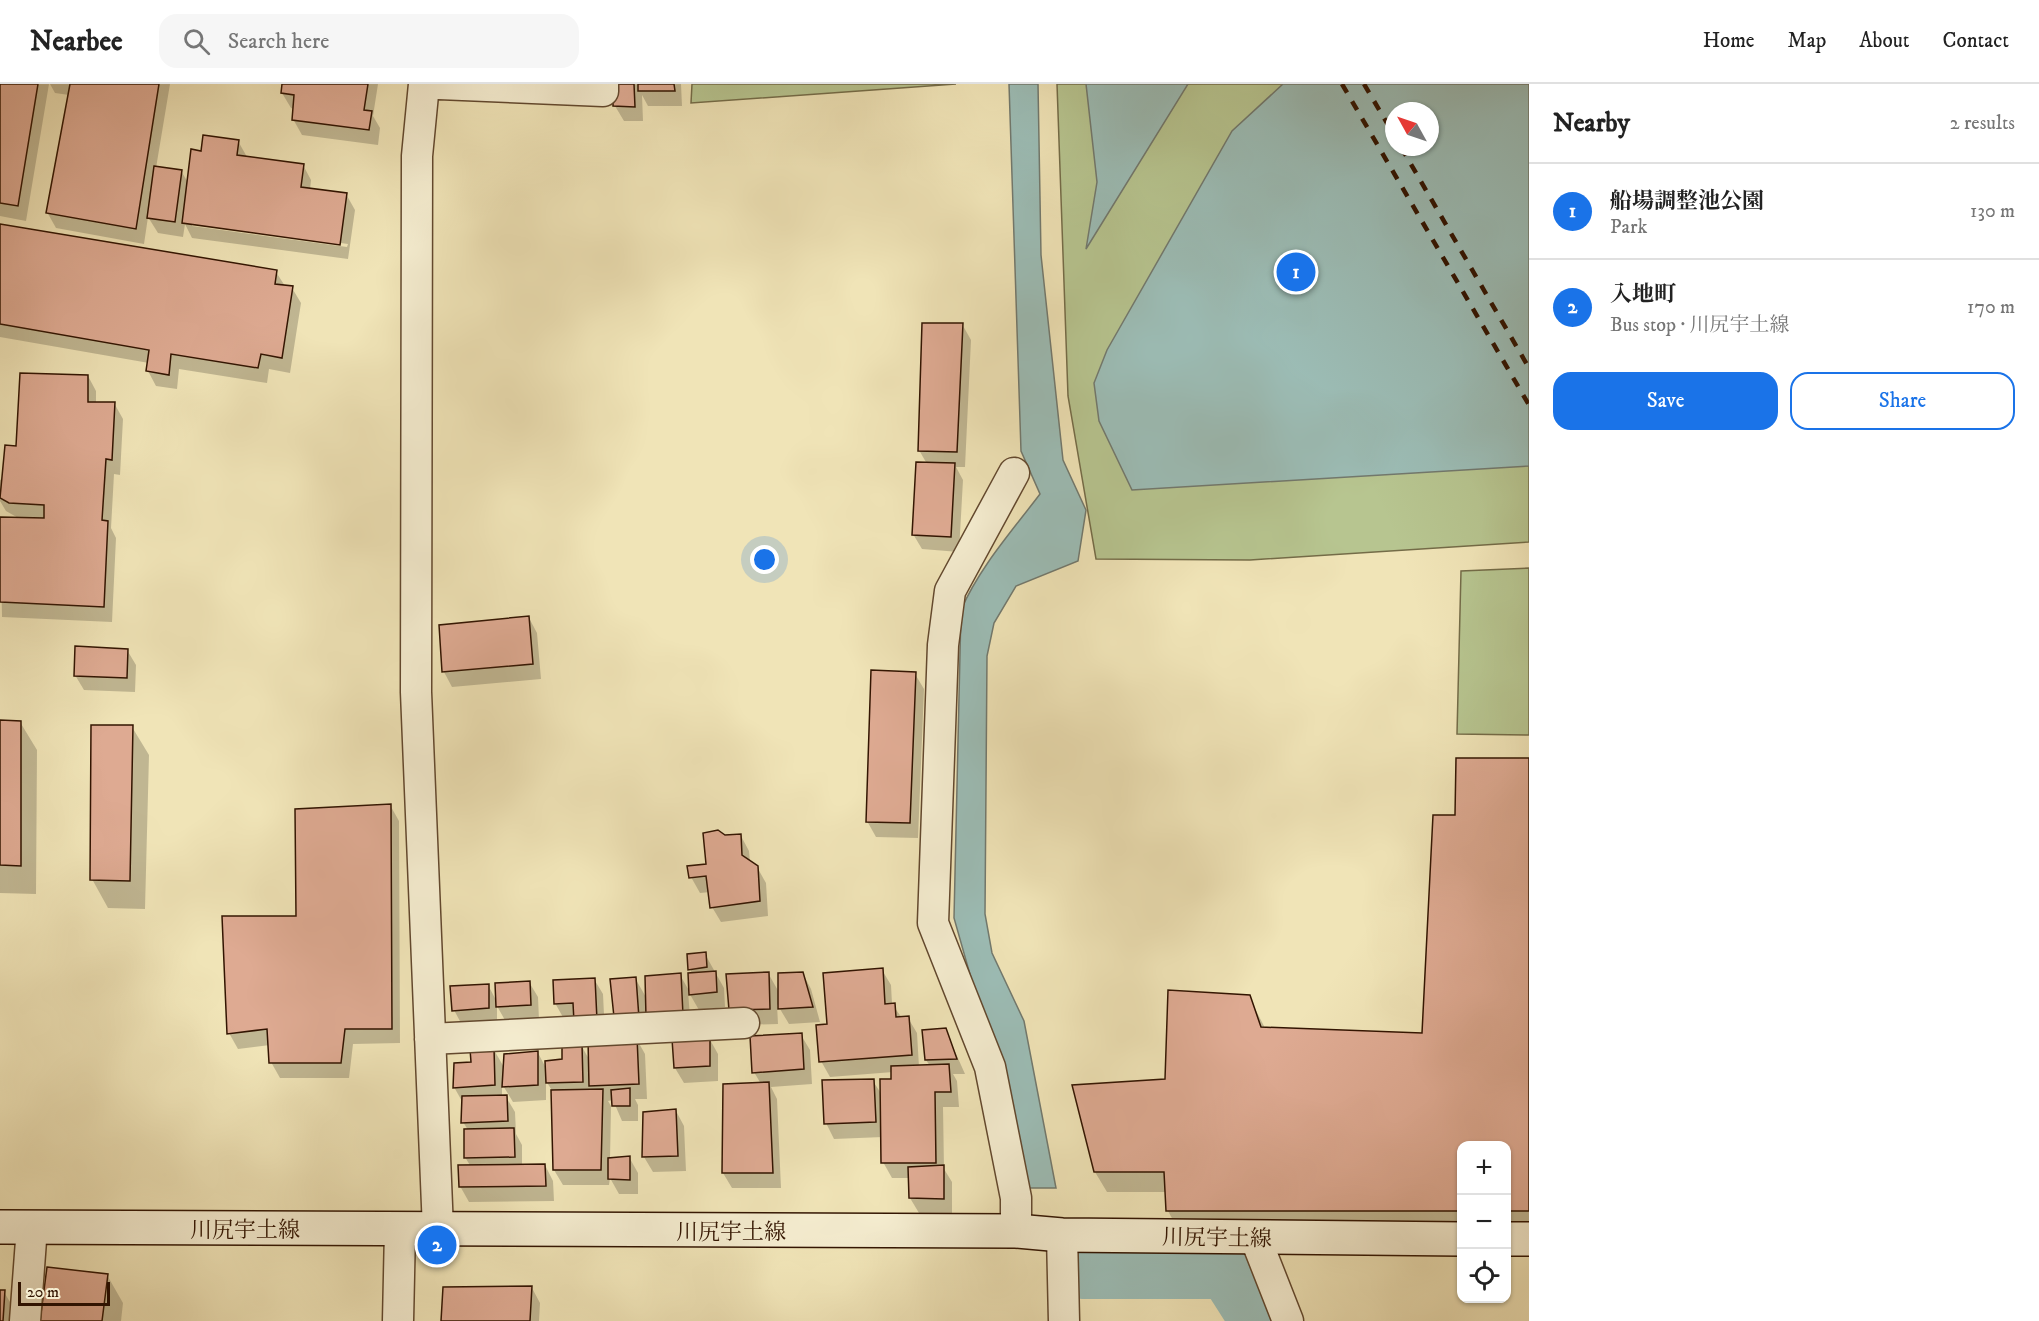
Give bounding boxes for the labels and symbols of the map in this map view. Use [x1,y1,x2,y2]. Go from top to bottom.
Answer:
north arrow [1385,102,1439,156]
pin: 1 [1276,250,1316,294]
your location [750,545,779,574]
street label: 川尻宇土線 [190,1217,300,1244]
street label: 川尻宇土線 [676,1219,786,1246]
pin: 2 [418,1222,456,1268]
street label: 川尻宇土線 [1162,1224,1272,1253]
scale bar [18,1279,110,1306]

